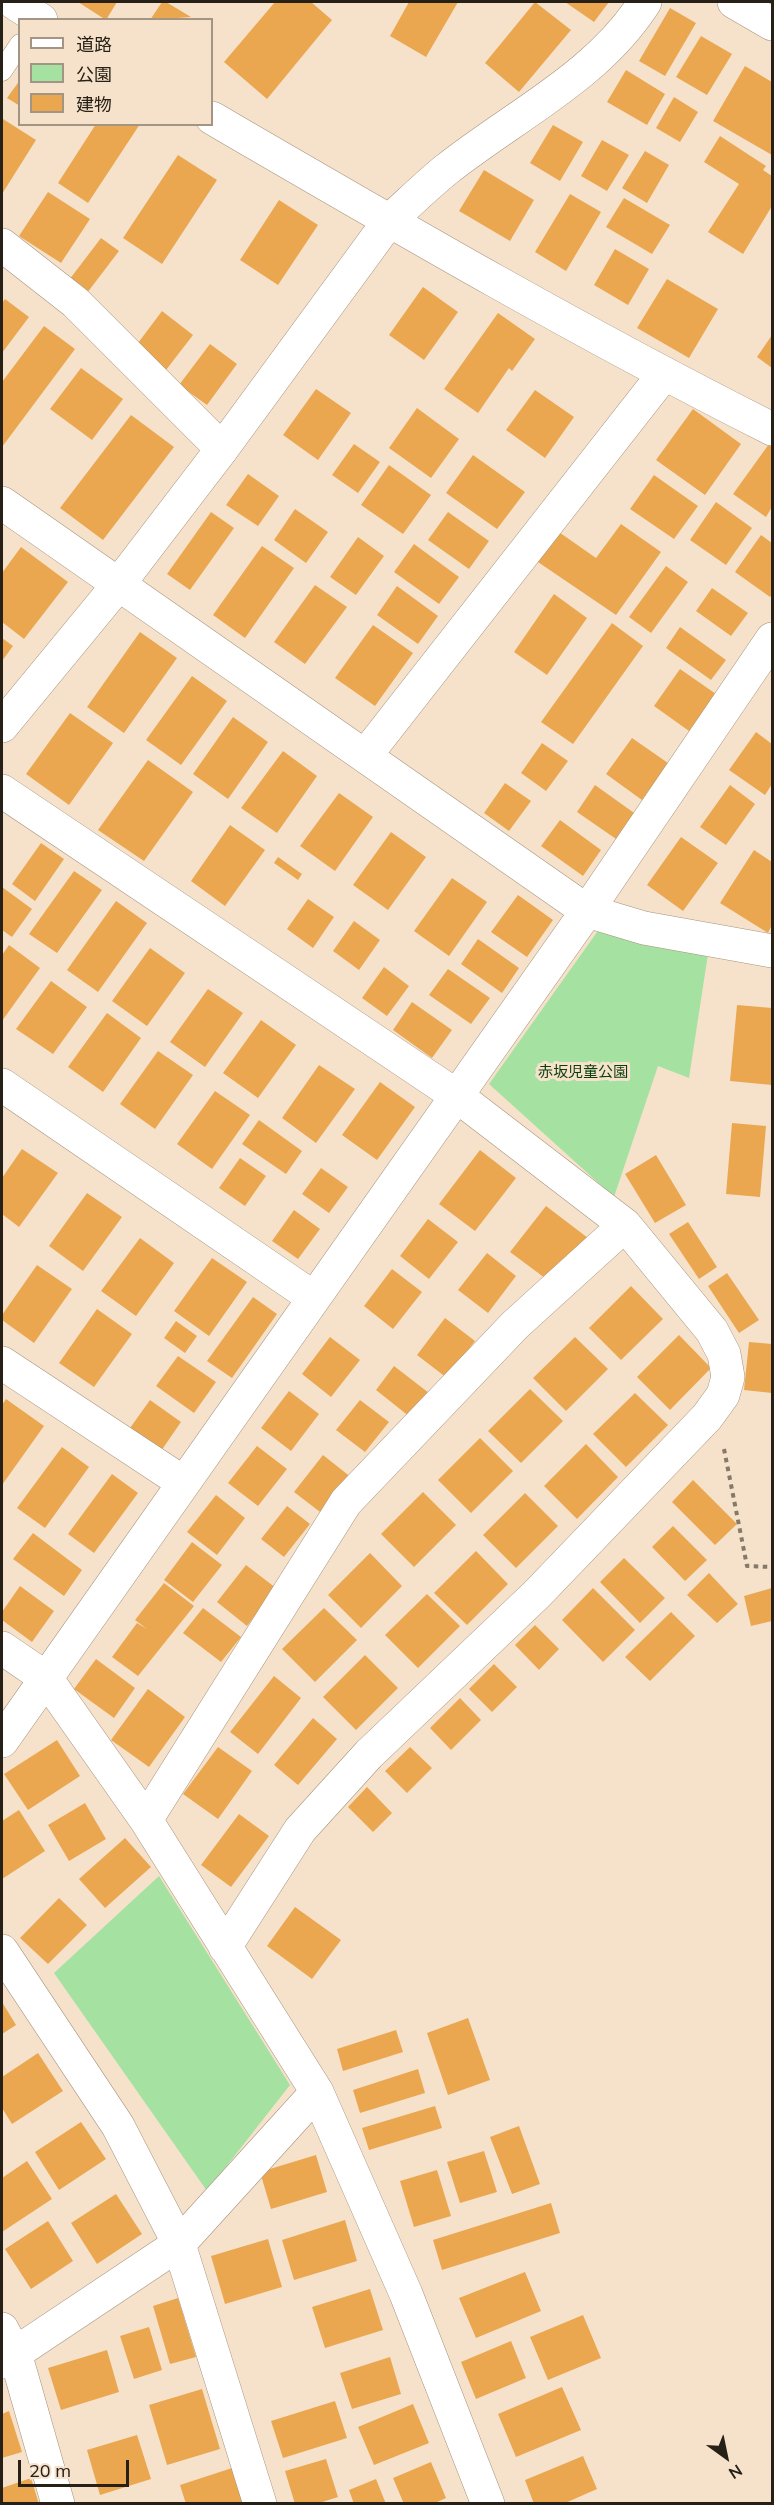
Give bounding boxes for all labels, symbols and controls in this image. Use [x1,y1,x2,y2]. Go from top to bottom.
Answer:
legend [18,18,213,126]
text: 道路 [76,33,112,56]
text: 公園 [76,63,112,86]
text: 建物 [76,93,112,116]
park label: 赤坂児童公園 [538,1063,628,1081]
north arrow [696,2427,756,2487]
scale bar [21,2448,132,2486]
text: 20 m [29,2459,71,2482]
text: N [725,2460,746,2484]

